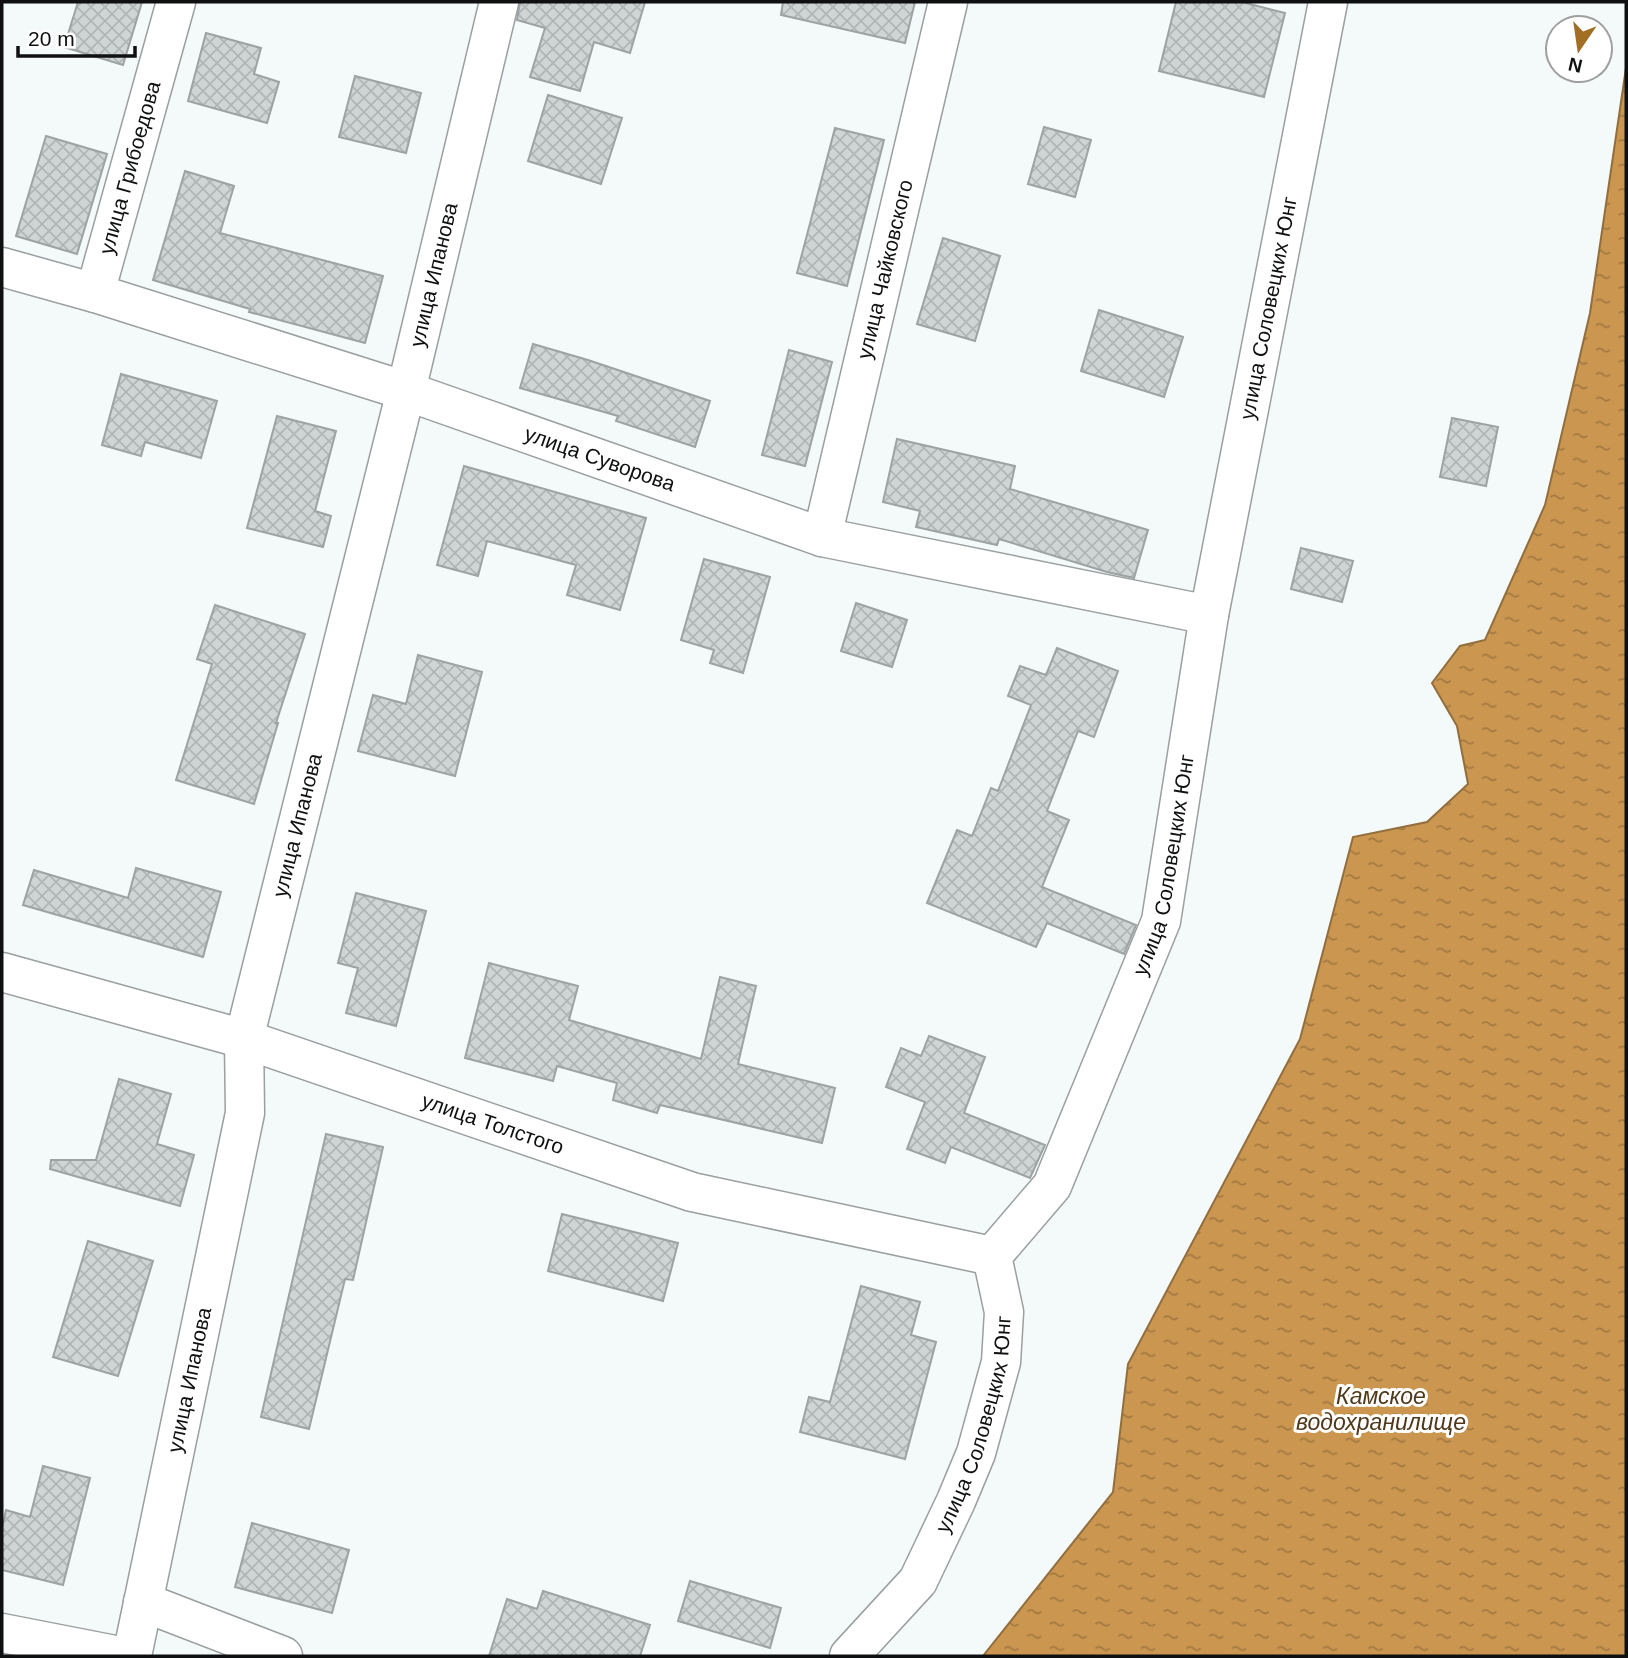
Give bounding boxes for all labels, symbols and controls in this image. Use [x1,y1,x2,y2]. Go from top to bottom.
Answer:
scale bar [18,14,135,58]
north arrow [1544,14,1614,84]
text: 20 m [28,27,75,50]
text: N [1566,53,1584,77]
street label: улица Грибоедова [94,78,165,257]
street label: улица Чайковского [852,177,917,361]
street label: улица Соловецких Юнг [1235,194,1301,422]
street label: улица Ипанова [405,200,462,349]
street label: улица Суворова [522,422,679,496]
street label: улица Ипанова [268,750,326,900]
street label: улица Соловецких Юнг [1128,752,1198,979]
street label: улица Толстого [419,1089,567,1158]
street label: улица Ипанова [163,1305,215,1454]
street label: улица Соловецких Юнг [931,1315,1015,1536]
water label: Камское водохранилище [1296,1383,1466,1435]

